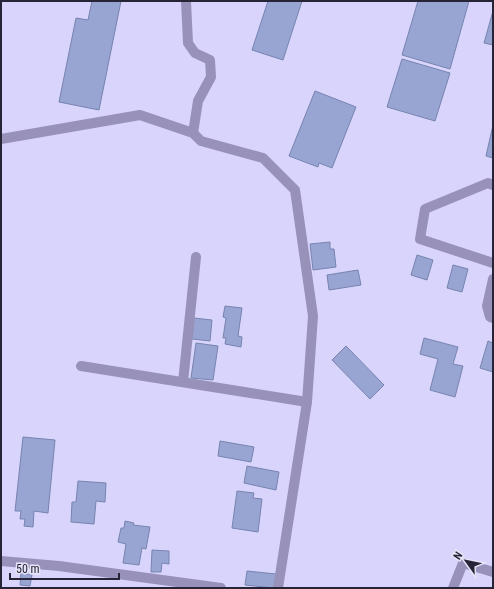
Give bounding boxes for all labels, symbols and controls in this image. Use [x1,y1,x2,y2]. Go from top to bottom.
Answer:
north arrow [446,541,486,581]
text: N [451,549,465,562]
scale bar [10,555,119,581]
text: 50 m [16,562,40,576]

